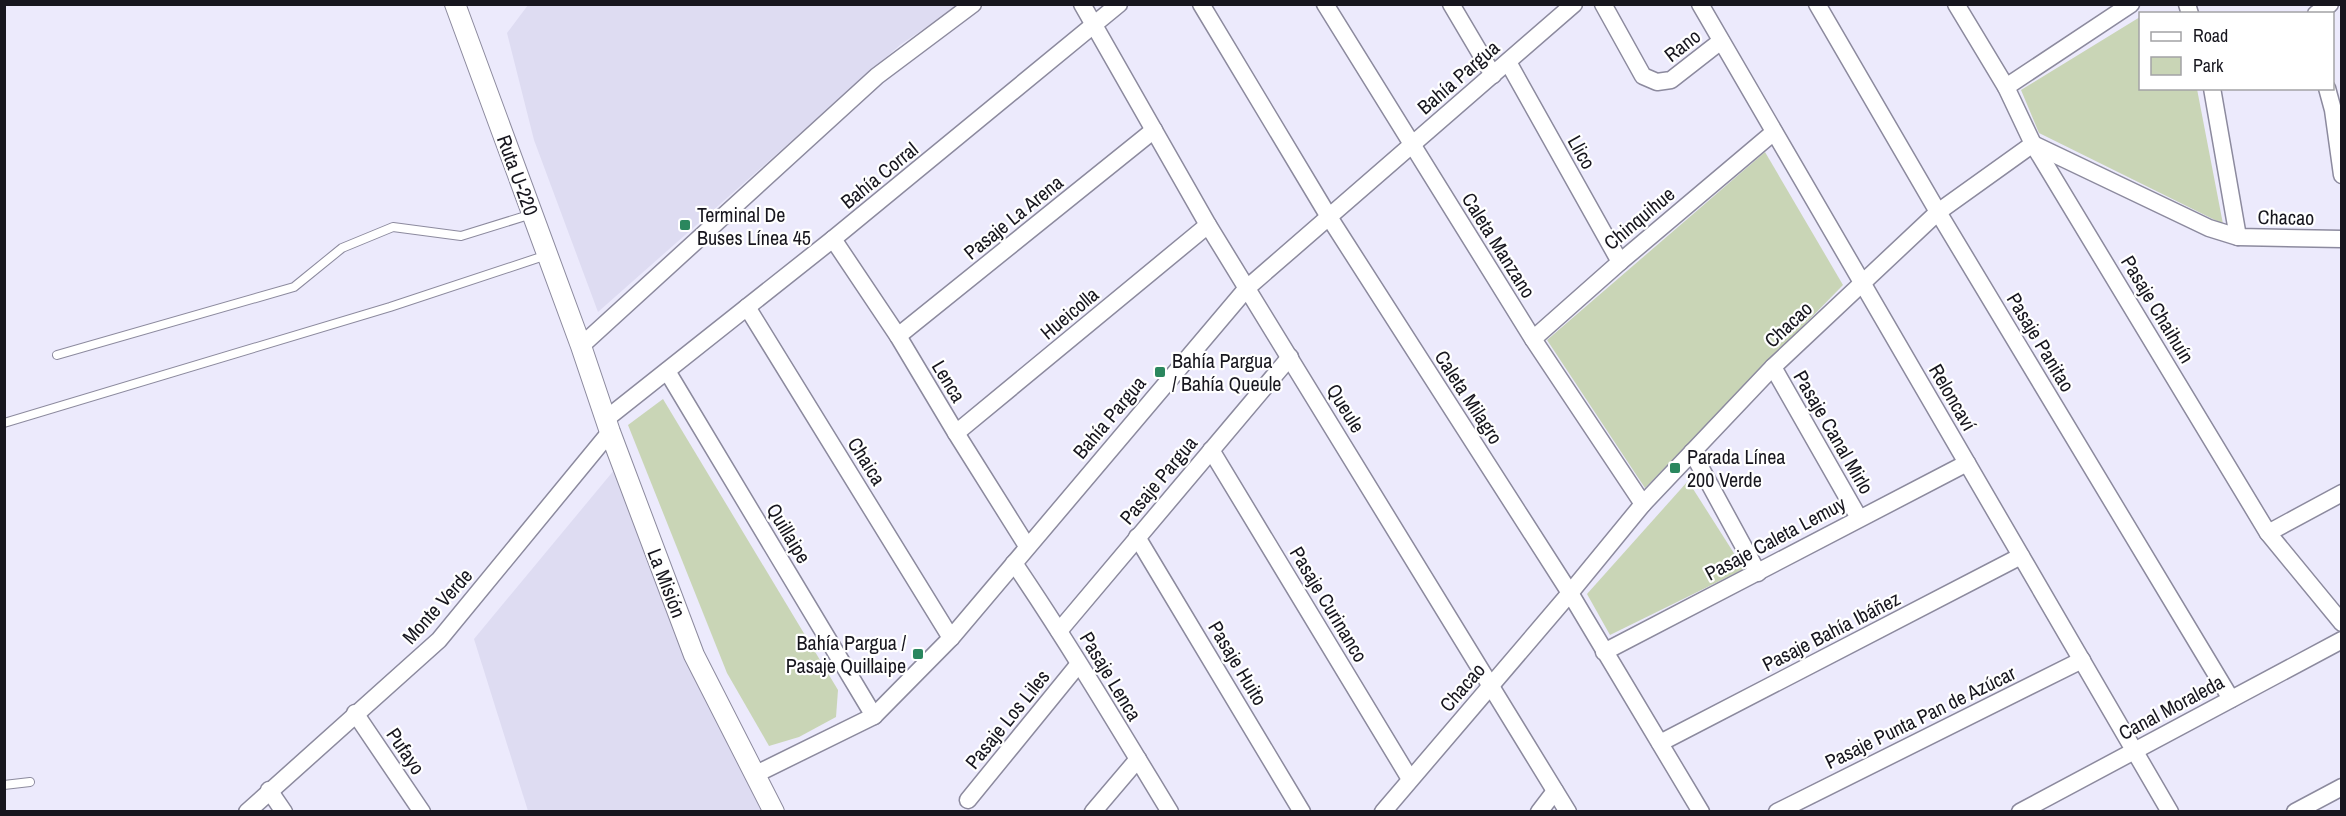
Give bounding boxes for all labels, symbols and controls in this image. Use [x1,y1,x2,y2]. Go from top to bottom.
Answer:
legend [2139,12,2334,90]
street label: Rano [1658,22,1706,68]
text: Road [2193,23,2228,48]
street label: Bahía Pargua [1411,34,1505,120]
text: Park [2193,53,2224,78]
street label: Llico [1562,130,1602,174]
street label: Ruta U-220 [491,131,545,219]
street label: Bahía Corral [835,136,923,214]
street label: Pasaje La Arena [958,169,1068,265]
street label: Chinquihue [1598,180,1680,256]
street label: Caleta Manzano [1456,187,1542,303]
place label: Terminal De Buses Línea 45 [697,201,811,251]
street label: Chacao [2258,203,2314,231]
marker: Terminal De Buses Línea 45 [678,218,692,232]
street label: Pasaje Chaihuín [2115,250,2201,368]
street label: Hueicolla [1034,281,1104,345]
street label: Pasaje Panitao [2001,287,2081,397]
street label: Chacao [1758,295,1818,353]
street label: Caleta Milagro [1429,345,1509,449]
place label: Bahía Pargua / Bahía Queule [1172,347,1281,397]
street label: Lenca [926,355,972,407]
street label: Reloncaví [1923,359,1983,436]
marker: Bahía Pargua / Bahía Queule [1153,365,1167,379]
street label: Pasaje Canal Mirlo [1788,365,1880,499]
street label: Bahía Pargua [1066,370,1152,464]
street label: Queule [1321,378,1371,438]
street label: Pasaje Pargua [1113,430,1203,530]
street label: Chaica [842,432,892,490]
place label: Parada Línea 200 Verde [1687,443,1785,493]
marker: Parada Línea 200 Verde [1668,461,1682,475]
street label: Pasaje Caleta Lemuy [1700,489,1851,587]
street label: Quillaipe [761,498,817,568]
street label: Pasaje Curinanco [1284,541,1374,667]
street label: La Misión [641,545,693,621]
street label: Monte Verde [396,562,478,650]
street label: Pasaje Bahía Ibáñez [1757,585,1905,677]
street label: Pasaje Huito [1202,616,1274,710]
street label: Pasaje Lenca [1074,626,1148,726]
place label: Bahía Pargua / Pasaje Quillaipe [786,629,906,679]
marker: Bahía Pargua / Pasaje Quillaipe [911,647,925,661]
street label: Chacao [1433,657,1491,717]
street label: Pasaje Punta Pan de Azúcar [1820,659,2020,775]
street label: Pasaje Los Liles [959,664,1055,774]
street label: Canal Moraleda [2114,668,2228,746]
street label: Pufayo [381,722,431,780]

